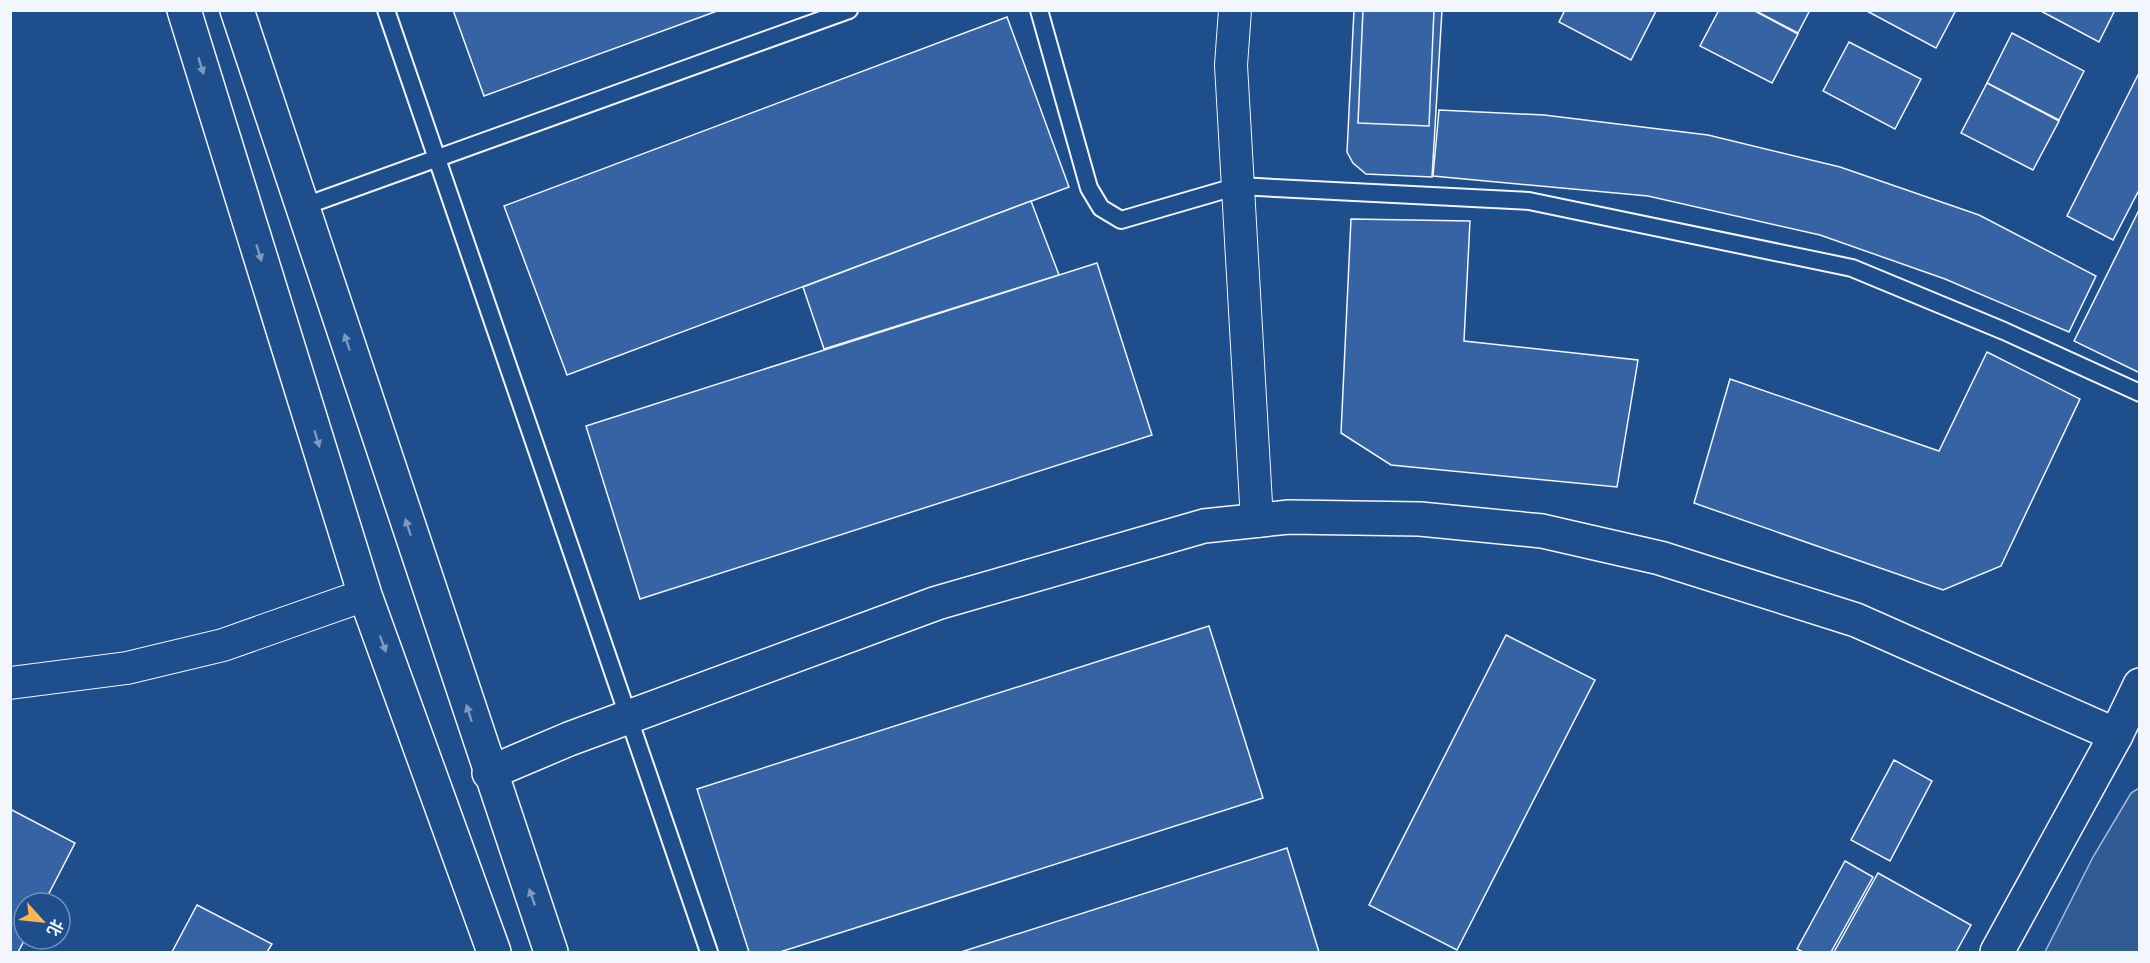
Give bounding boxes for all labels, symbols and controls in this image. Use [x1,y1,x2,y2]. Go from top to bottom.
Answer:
one-way arrow [197,57,206,75]
one-way arrow [255,244,264,262]
one-way arrow [341,333,351,351]
one-way arrow [313,430,322,448]
one-way arrow [403,518,412,536]
one-way arrow [378,636,388,654]
one-way arrow [464,704,474,722]
one-way arrow [527,888,536,906]
north arrow [12,891,72,951]
text: 北 [43,916,67,939]

